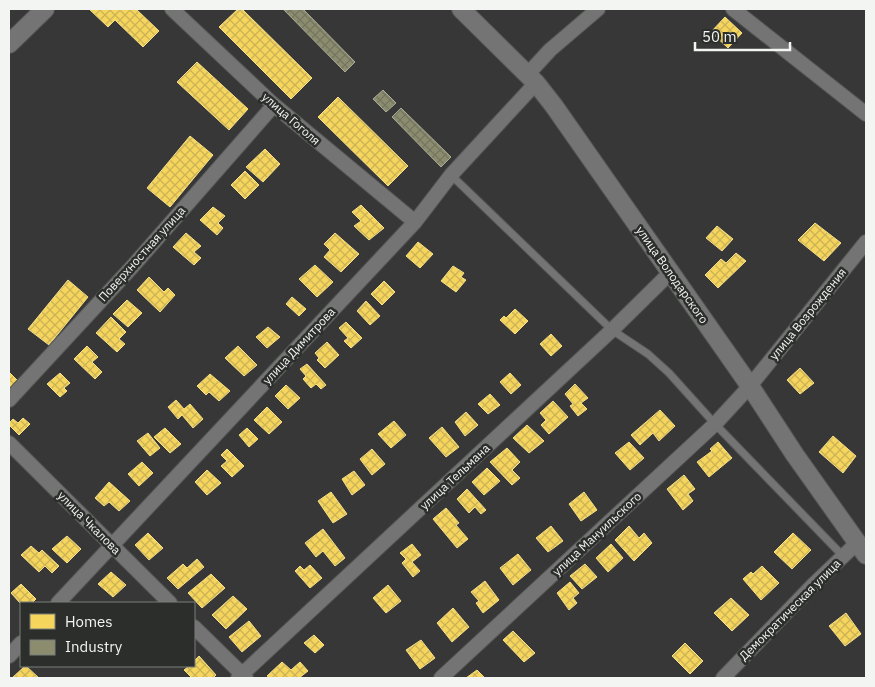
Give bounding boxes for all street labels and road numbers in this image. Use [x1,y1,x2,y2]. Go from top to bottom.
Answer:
street label: улица Гоголя [259,89,324,148]
street label: Поверхностная улица [95,203,189,304]
street label: улица Володарского [633,223,712,327]
street label: улица Возрождения [766,265,849,363]
street label: улица Димитрова [259,304,338,387]
street label: улица Тельмана [417,440,493,513]
street label: улица Чкалова [55,488,125,558]
street label: улица Мануильского [549,488,644,579]
street label: Демократическая улица [736,555,844,663]

